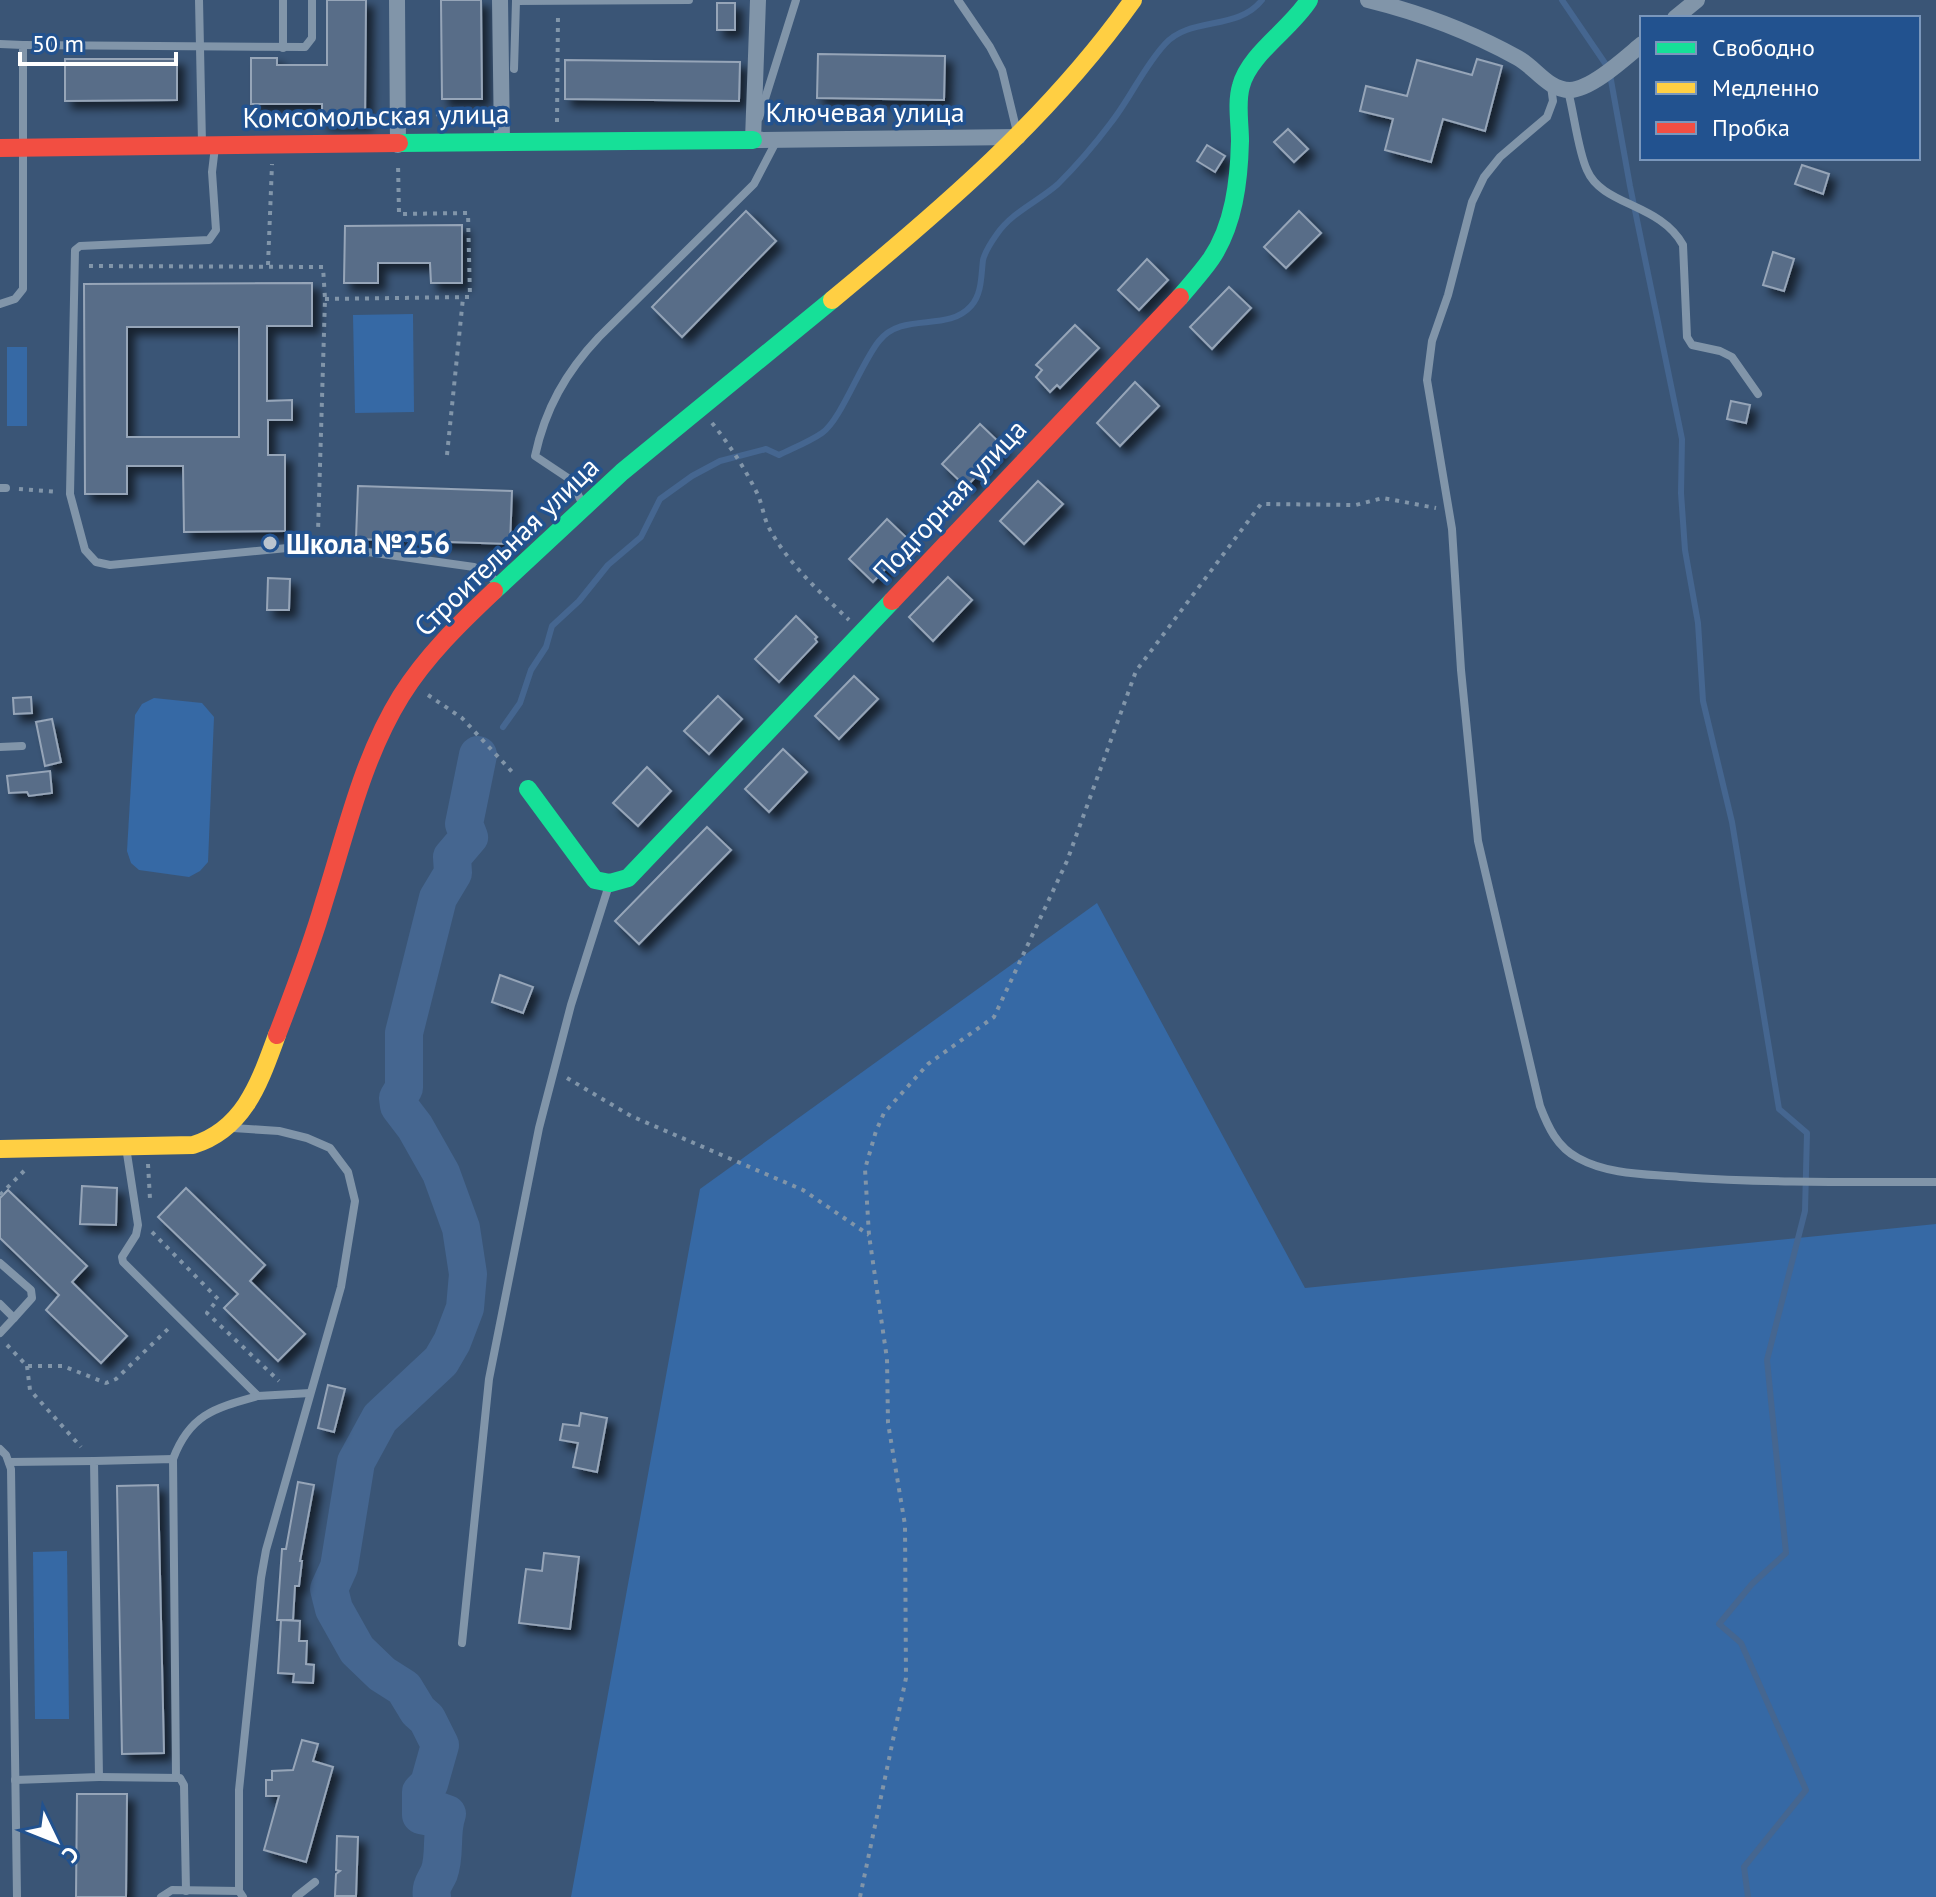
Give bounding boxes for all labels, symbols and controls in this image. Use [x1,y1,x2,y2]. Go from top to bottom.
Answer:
scale bar [20,16,176,66]
legend [1640,16,1920,160]
text: 50 m [32,28,84,59]
text: Свободно [1712,32,1815,63]
text: Медленно [1712,72,1819,103]
street label: Ключевая улица [765,93,965,130]
street label: Комсомольская улица [242,94,510,136]
text: Пробка [1712,112,1790,143]
street label: Подгорная улица [864,411,1034,589]
street label: Строительная улица [406,448,606,644]
place label: Школа №256 [286,525,450,562]
marker: Школа №256 [261,534,279,552]
north arrow [16,1801,96,1881]
text: С [56,1841,85,1869]

